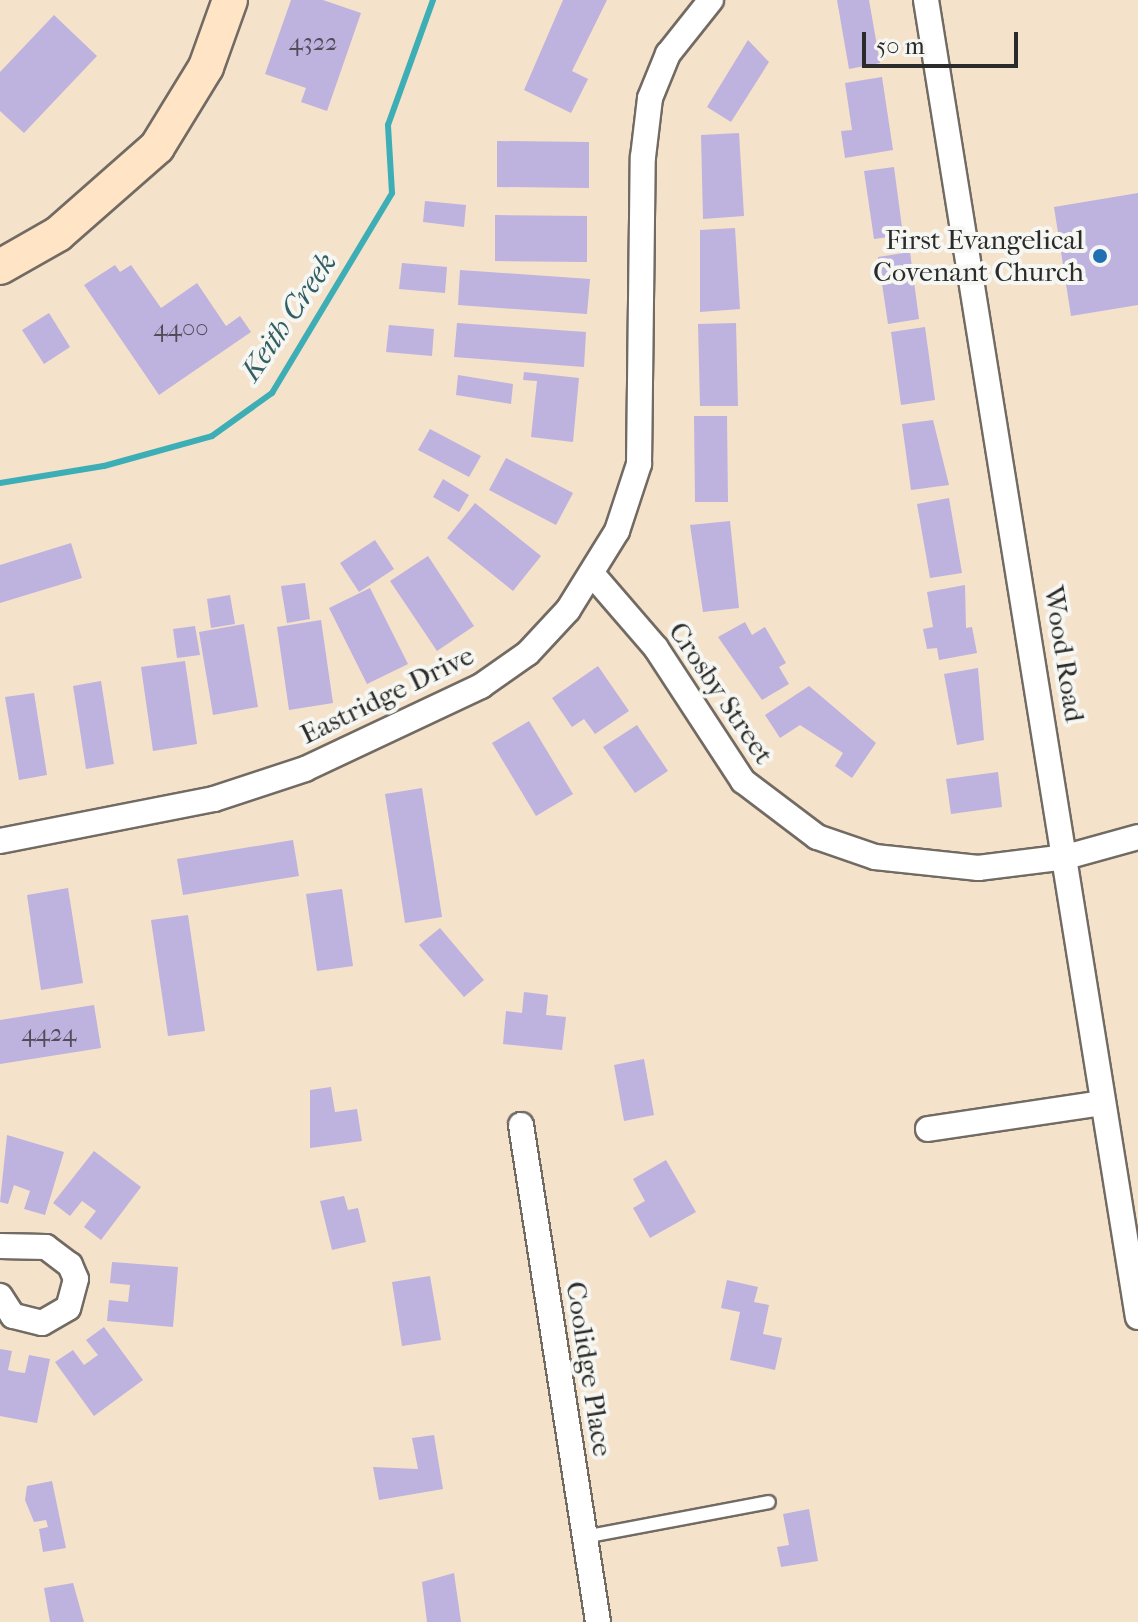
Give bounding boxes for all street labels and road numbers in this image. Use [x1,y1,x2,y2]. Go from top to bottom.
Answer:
street label: Wood Road [1037,583,1091,725]
street label: Crosby Street [661,616,781,770]
street label: Eastridge Drive [295,639,479,751]
street label: Coolidge Place [559,1279,619,1459]

